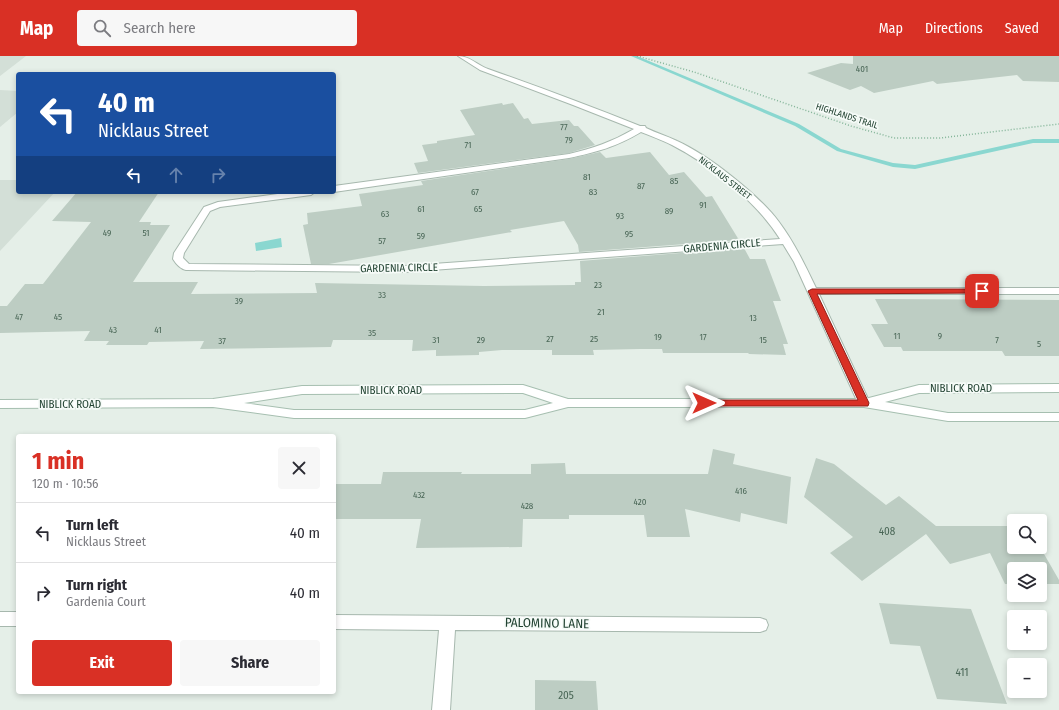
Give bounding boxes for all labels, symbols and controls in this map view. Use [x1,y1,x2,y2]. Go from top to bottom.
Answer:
search box [77,10,357,46]
text: Map [20,17,53,40]
icon: search [91,17,113,39]
text: Search here [123,19,196,37]
text: Map [879,20,903,37]
text: Directions [925,20,983,37]
text: Saved [1005,20,1039,37]
house number: 401 [856,64,868,74]
text: 40 m [98,86,155,119]
icon: left [32,88,84,140]
street label: HIGHLANDS TRAIL [815,101,879,131]
text: Nicklaus Street [98,120,209,142]
house number: 77 [560,122,568,132]
house number: 79 [565,135,573,145]
house number: 71 [464,140,472,150]
street label: NICKLAUS STREET [697,154,754,202]
icon: left [123,164,145,186]
icon: ahead [165,164,187,186]
icon: right [207,164,229,186]
house number: 81 [583,172,591,182]
house number: 85 [670,176,678,186]
house number: 87 [637,181,645,191]
house number: 67 [471,187,479,197]
house number: 83 [589,187,597,197]
house number: 91 [699,200,707,210]
house number: 61 [417,204,425,214]
house number: 65 [474,204,482,214]
house number: 89 [665,206,673,216]
house number: 63 [381,209,389,219]
house number: 93 [616,211,624,221]
house number: 49 [103,228,111,238]
house number: 51 [142,228,150,238]
house number: 95 [625,229,633,239]
house number: 59 [417,231,425,241]
house number: 57 [378,236,386,246]
street label: GARDENIA CIRCLE [683,236,761,256]
street label: GARDENIA CIRCLE [360,261,438,275]
pin [965,274,999,308]
house number: 23 [594,280,602,290]
icon: arrive [971,280,993,302]
house number: 33 [378,290,386,300]
house number: 39 [235,296,243,306]
house number: 21 [597,307,605,317]
house number: 47 [15,312,23,322]
house number: 45 [54,312,62,322]
house number: 13 [749,313,757,323]
house number: 43 [109,325,117,335]
house number: 41 [154,325,162,335]
house number: 35 [368,328,376,338]
house number: 11 [894,331,900,341]
house number: 9 [938,331,942,341]
house number: 19 [654,332,662,342]
house number: 17 [699,332,707,342]
house number: 27 [546,334,554,344]
house number: 25 [590,334,598,344]
house number: 31 [432,335,440,345]
house number: 29 [477,335,485,345]
house number: 15 [759,335,767,345]
house number: 7 [995,335,999,345]
house number: 37 [218,336,226,346]
house number: 5 [1037,339,1041,349]
position arrow [683,382,725,424]
street label: NIBLICK ROAD [930,382,992,395]
street label: NIBLICK ROAD [360,384,422,397]
street label: NIBLICK ROAD [39,398,101,411]
text: 1 min [32,447,84,475]
button: close [278,447,320,489]
text: 120 m · 10:56 [32,476,99,491]
house number: 416 [735,486,747,496]
house number: 432 [413,490,425,500]
house number: 420 [634,497,647,507]
house number: 428 [521,501,534,511]
map controls [1007,514,1047,698]
button: search [1007,514,1047,554]
text: Turn left [66,516,119,534]
icon: left [32,522,54,544]
text: 40 m [290,524,320,542]
house number: 408 [879,525,896,538]
text: Nicklaus Street [66,534,146,549]
button: layers [1007,562,1047,602]
text: Turn right [66,576,127,594]
icon: right [32,582,54,604]
text: 40 m [290,584,320,602]
text: Gardenia Court [66,594,146,609]
button: + [1007,610,1047,650]
street label: PALOMINO LANE [505,615,589,631]
button: Exit [32,640,172,686]
button: Share [180,640,320,686]
button: − [1007,658,1047,698]
house number: 411 [955,666,969,679]
house number: 205 [558,689,574,702]

